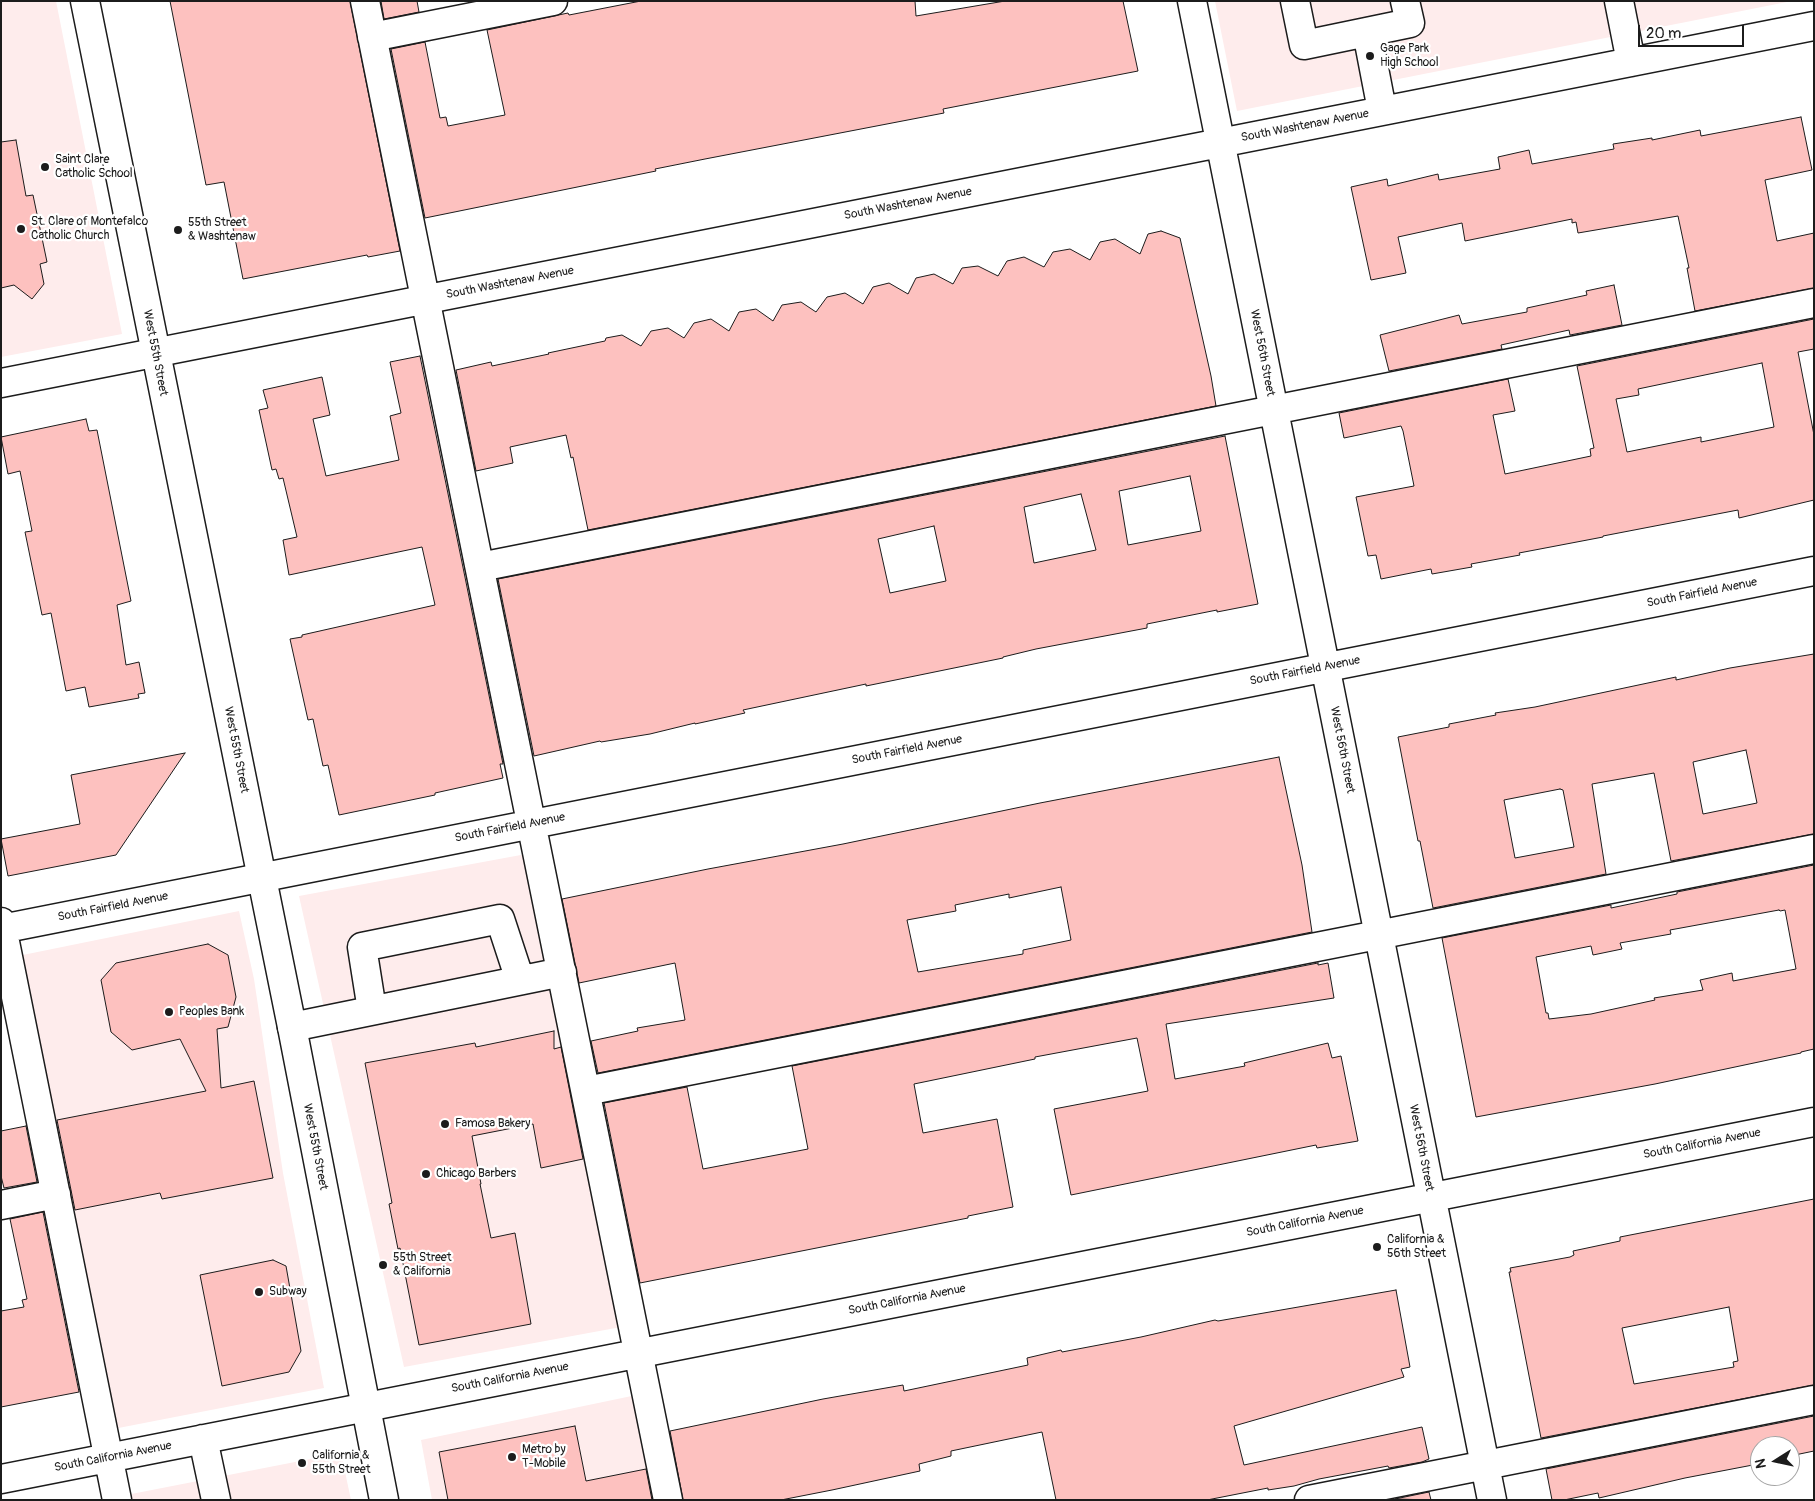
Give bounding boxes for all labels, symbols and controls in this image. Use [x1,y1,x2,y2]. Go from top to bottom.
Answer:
scale bar [1640,15,1746,47]
text: 20 m [1646,24,1681,43]
place label: Gage Park High School [1380,42,1439,70]
marker: Gage Park High School [1364,50,1376,62]
street label: South Washtenaw Avenue [1240,107,1370,145]
place label: Saint Clare Catholic School [55,153,133,181]
marker: Saint Clare Catholic School [39,161,51,173]
street label: South Washtenaw Avenue [843,185,973,223]
place label: St. Clare of Montefalco Catholic Church [31,215,148,243]
place label: 55th Street & Washtenaw [188,216,256,244]
marker: St. Clare of Montefalco Catholic Church [15,223,27,235]
marker: 55th Street & Washtenaw [172,224,184,236]
street label: South Washtenaw Avenue [445,264,575,302]
street label: West 56th Street [1247,308,1277,398]
street label: West 55th Street [140,309,170,397]
street label: South Fairfield Avenue [1646,575,1758,611]
street label: South Fairfield Avenue [1249,653,1361,689]
street label: West 56th Street [1327,705,1357,795]
street label: West 55th Street [221,706,251,794]
street label: South Fairfield Avenue [851,732,963,768]
street label: South Fairfield Avenue [454,810,566,846]
street label: South Fairfield Avenue [57,889,169,925]
place label: Peoples Bank [179,1005,244,1019]
marker: Peoples Bank [163,1006,175,1018]
street label: West 55th Street [300,1103,330,1191]
street label: West 56th Street [1406,1103,1436,1193]
place label: Famosa Bakery [455,1117,530,1131]
marker: Famosa Bakery [439,1118,451,1130]
street label: South California Avenue [1642,1126,1762,1162]
place label: Chicago Barbers [436,1167,516,1181]
marker: Chicago Barbers [420,1168,432,1180]
street label: South California Avenue [1245,1204,1365,1240]
place label: California & 56th Street [1387,1233,1446,1261]
marker: California & 56th Street [1371,1241,1383,1253]
place label: 55th Street & California [393,1251,452,1279]
marker: 55th Street & California [377,1259,389,1271]
street label: South California Avenue [847,1282,967,1318]
place label: Subway [269,1285,307,1299]
marker: Subway [253,1286,265,1298]
street label: South California Avenue [450,1360,570,1396]
north arrow [1750,1436,1800,1486]
street label: South California Avenue [53,1439,173,1475]
place label: Metro by T-Mobile [522,1443,566,1471]
place label: California & 55th Street [312,1449,371,1477]
marker: Metro by T-Mobile [506,1451,518,1463]
marker: California & 55th Street [296,1457,308,1469]
text: N [1752,1457,1770,1470]

